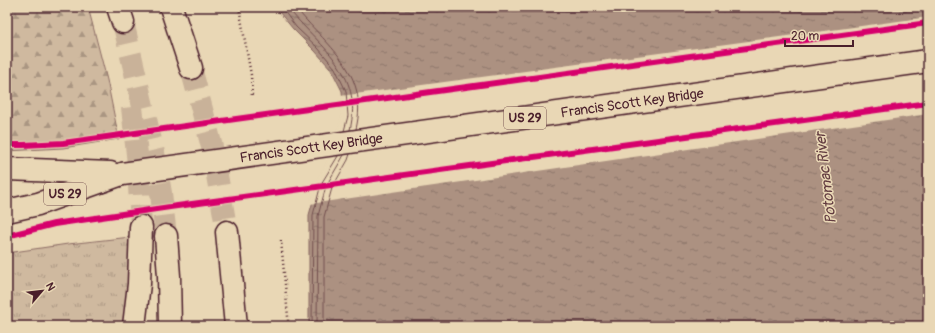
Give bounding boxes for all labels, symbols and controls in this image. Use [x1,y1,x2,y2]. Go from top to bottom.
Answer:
scale bar [785,22,853,48]
text: 20 m [791,29,820,44]
street label: Francis Scott Key Bridge [559,84,705,121]
road number: US 29 [504,107,546,129]
street label: Francis Scott Key Bridge [239,129,384,166]
water label: Potomac River [811,129,841,225]
road number: US 29 [44,183,86,205]
north arrow [22,271,62,311]
text: N [43,280,58,293]

